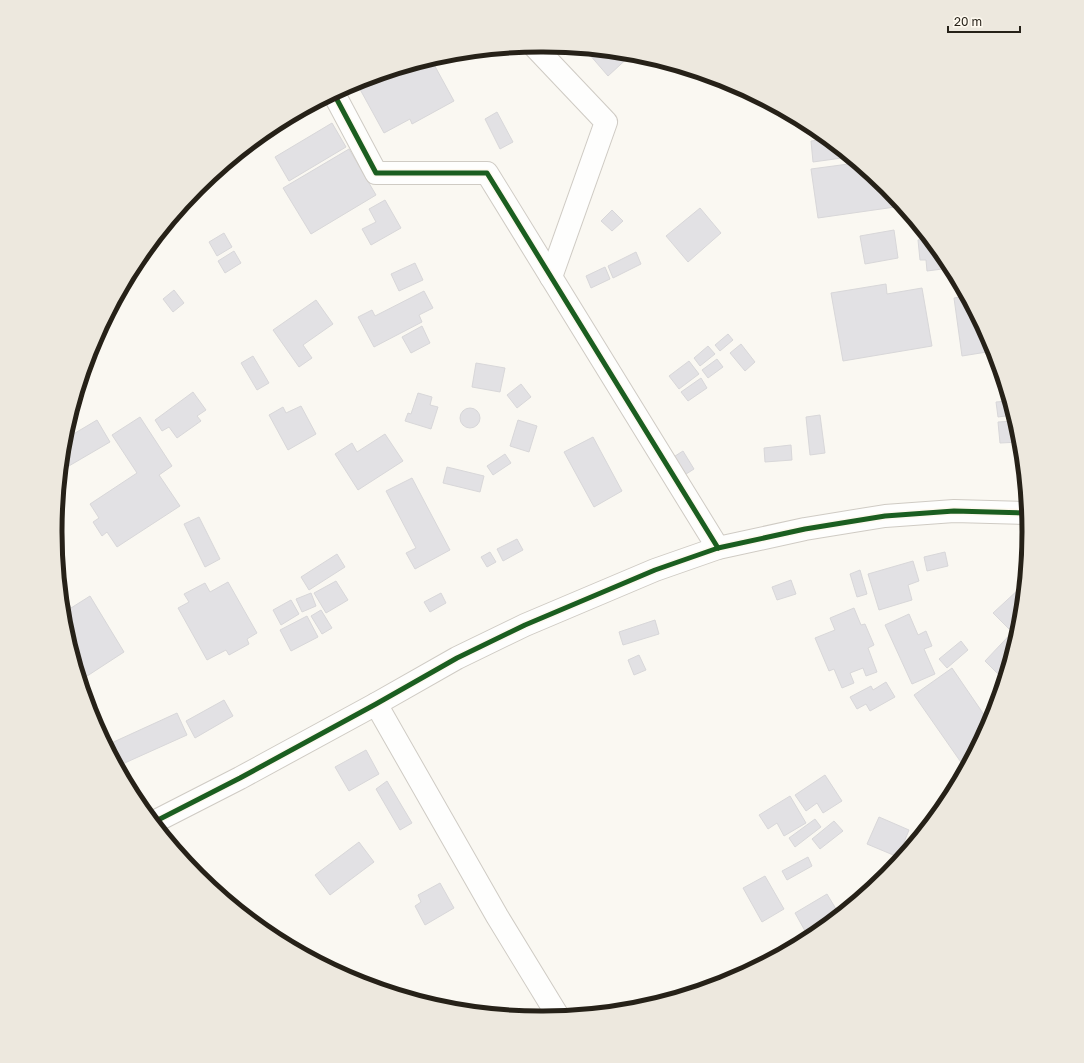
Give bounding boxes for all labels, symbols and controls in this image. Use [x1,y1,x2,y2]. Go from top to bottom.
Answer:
scale bar [948,8,1020,34]
text: 20 m [954,14,982,29]

